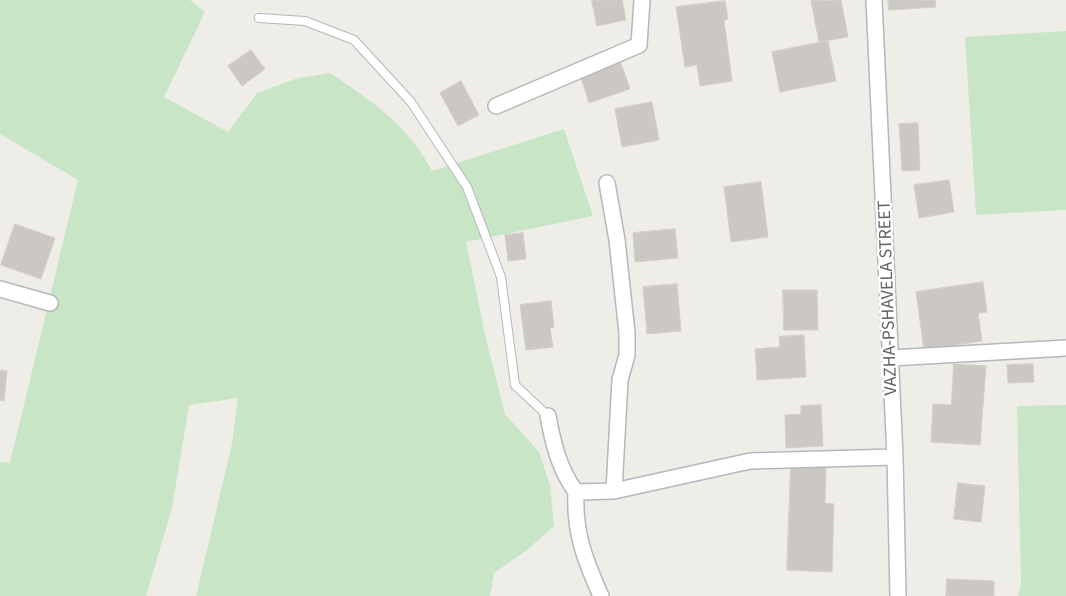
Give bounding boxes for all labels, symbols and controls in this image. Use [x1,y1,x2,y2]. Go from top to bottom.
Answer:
street label: VAZHA-PSHAVELA STREET [875,200,903,396]

